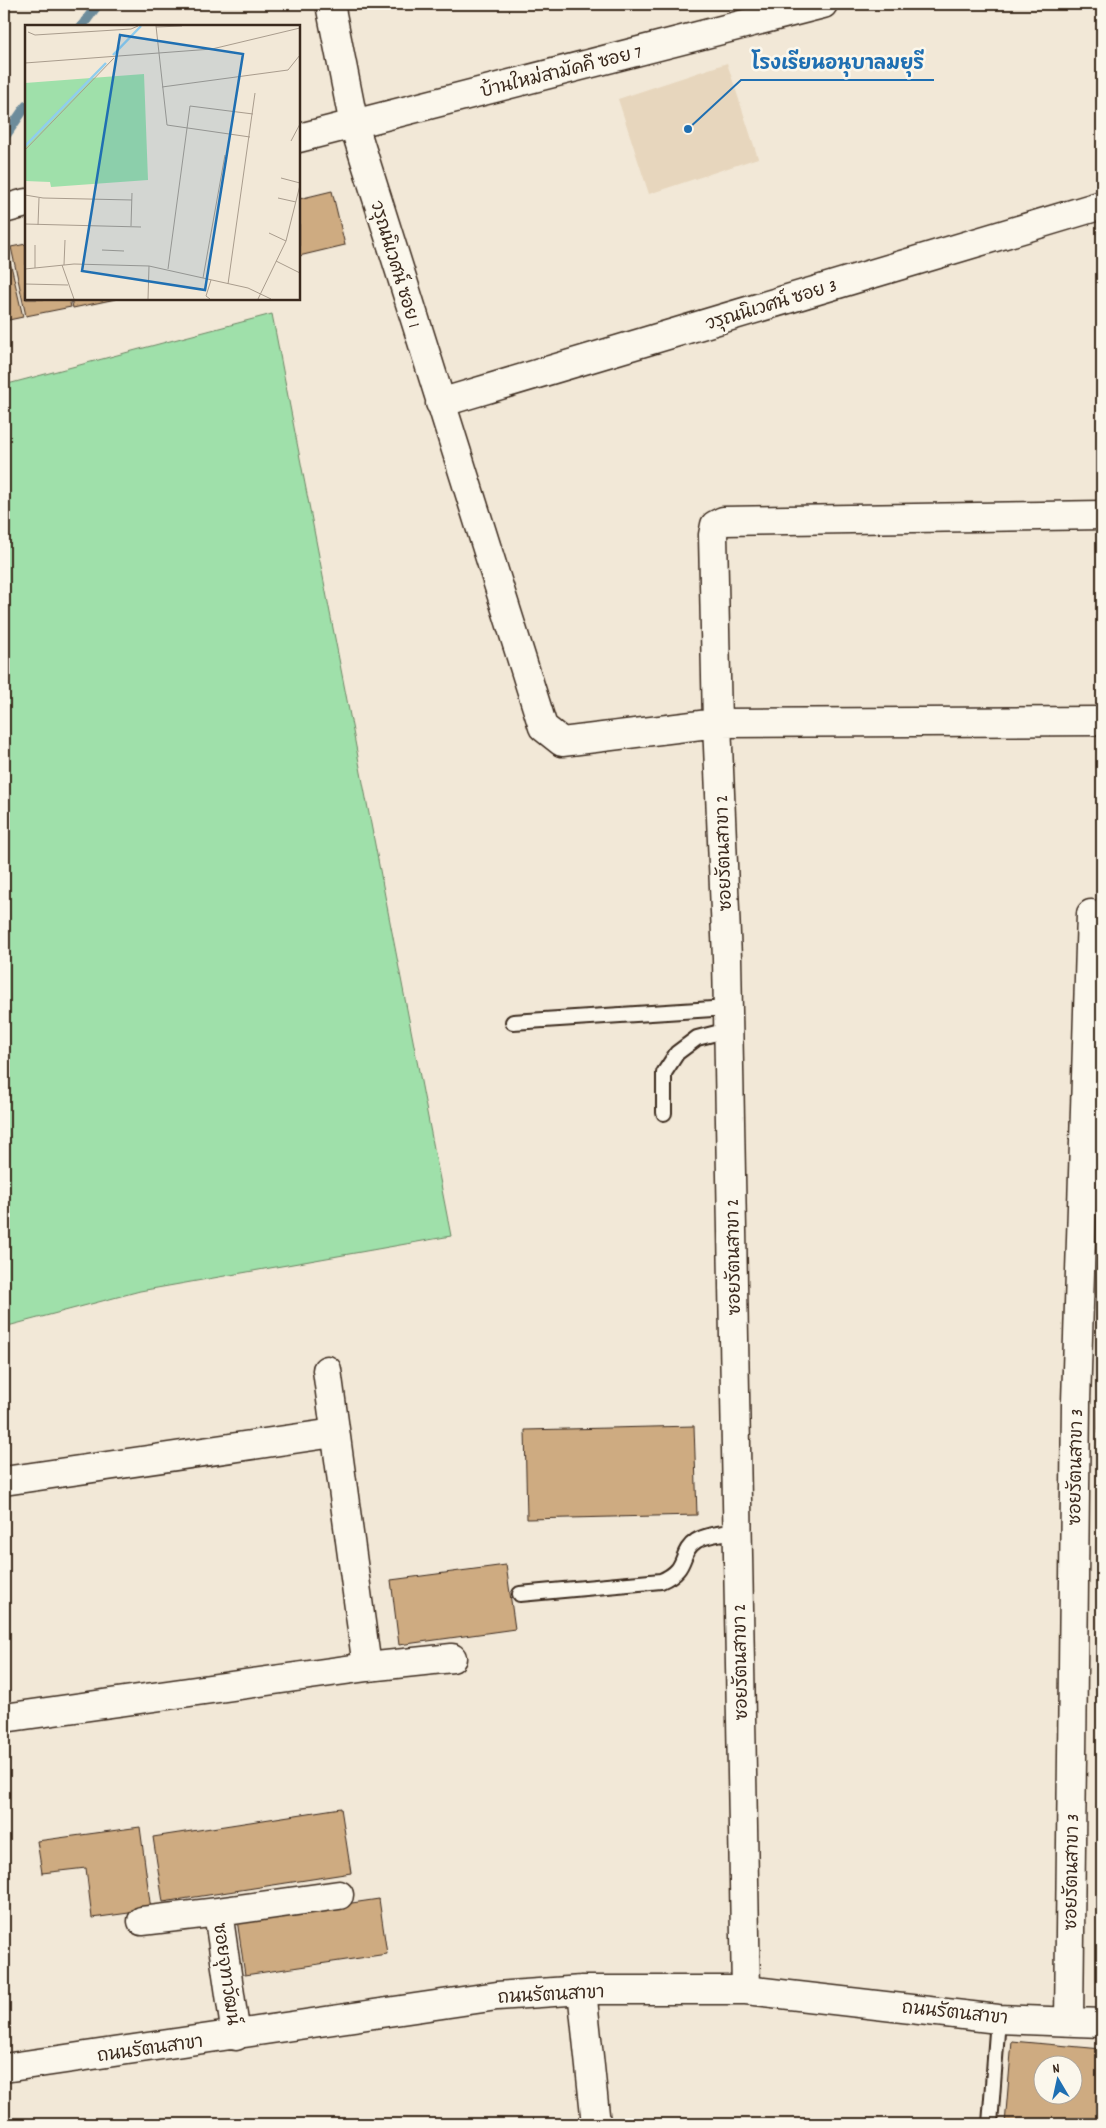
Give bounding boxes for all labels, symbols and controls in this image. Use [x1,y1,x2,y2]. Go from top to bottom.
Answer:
inset map [25,25,300,300]
street label: บ้านใหม่สามัคคี ซอย 7 [477,38,645,106]
callout: โรงเรียนอนุบาลมยุรี [741,46,934,80]
text: โรงเรียนอนุบาลมยุรี [751,49,924,79]
street label: วรุณนิเวศน์ ซอย 1 [362,197,428,331]
street label: วรุณนิเวศน์ ซอย 3 [702,272,840,338]
street label: ซอยรัตนสาขา 2 [710,794,740,912]
street label: ซอยรัตนสาขา 2 [721,1198,749,1315]
street label: ซอยรัตนสาขา 3 [1063,1409,1091,1526]
street label: ซอยรัตนสาขา 2 [728,1603,756,1720]
street label: ซอยรัตนสาขา 3 [1059,1814,1087,1931]
street label: ซอยจุทาวัฒน์ [205,1921,247,2027]
street label: ถนนรัตนสาขา [497,1980,605,2012]
street label: ถนนรัตนสาขา [900,1995,1009,2032]
street label: ถนนรัตนสาขา [96,2030,205,2070]
north arrow [1034,2056,1084,2106]
text: N [1051,2059,1061,2080]

